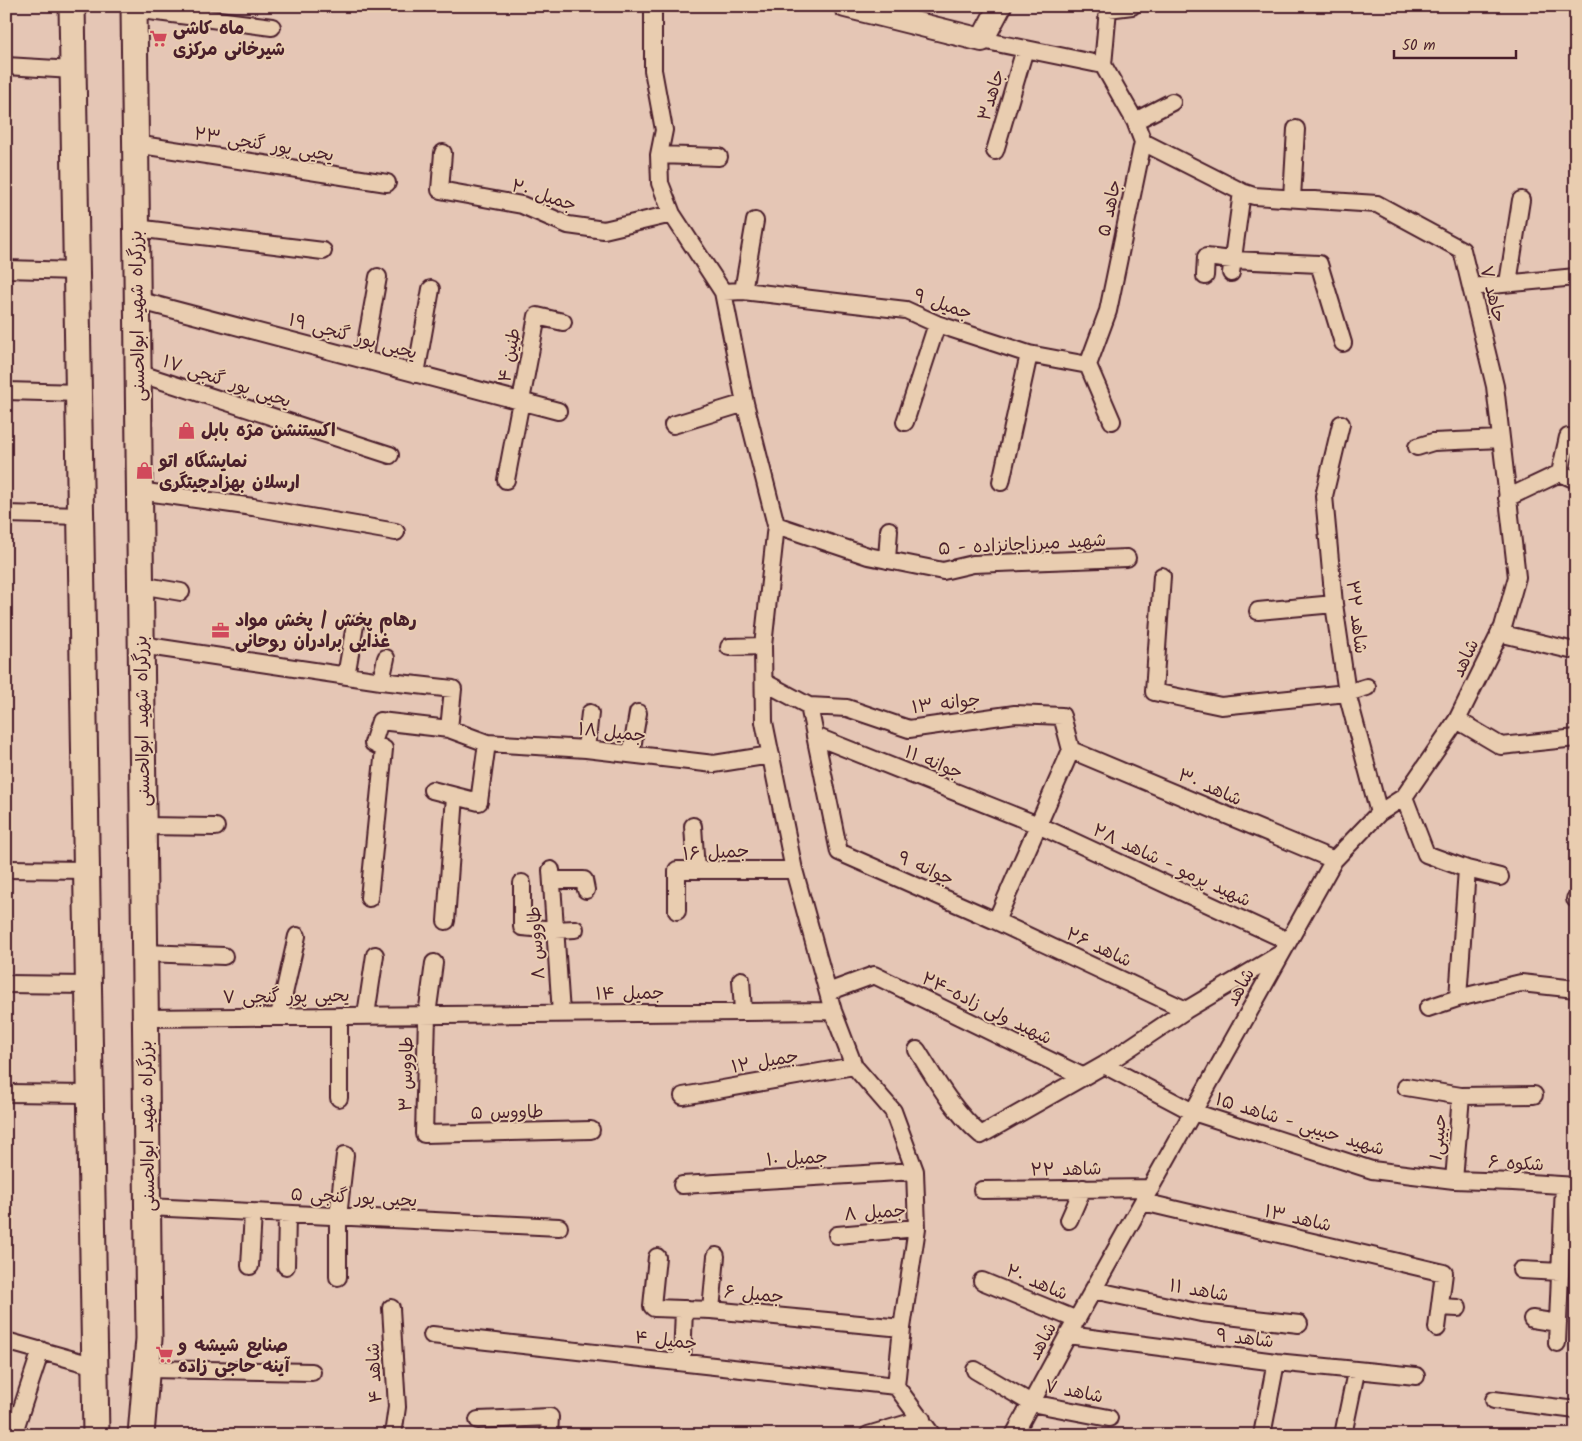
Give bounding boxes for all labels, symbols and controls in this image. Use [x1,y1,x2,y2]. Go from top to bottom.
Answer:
place label: ماه کاشی شیرخانی مرکزی [173,15,285,65]
supermarket icon: ماه کاشی شیرخانی مرکزی [149,28,169,48]
scale bar [1394,28,1517,60]
text: 50 m [1402,34,1436,58]
street label: جاهد۳ [971,66,1014,125]
street label: یحیی پور گنجی ۲۳ [192,120,336,171]
street label: جمیل ۲۰ [507,172,580,221]
street label: جاهد ۵ [1090,177,1131,240]
street label: بزرگراه شهید ابوالحسنی [123,230,154,402]
street label: جاهد ۷ [1470,263,1513,326]
street label: جمیل ۹ [909,282,976,329]
street label: یحیی پور گنجی ۱۹ [285,306,420,369]
street label: طنین ۴ [491,326,530,385]
street label: یحیی پور گنجی ۱۷ [159,348,295,417]
place label: اکستنشن مژه بابل [201,417,336,446]
shop icon: اکستنشن مژه بابل [177,420,197,440]
place label: نمایشگاه اتو ارسلان بهزادچیتگری [157,448,300,498]
shop icon: نمایشگاه اتو ارسلان بهزادچیتگری [135,461,155,481]
street label: شهید میرزاجانزاده - ۵ [937,527,1107,564]
street label: شاهد ۳۲ [1337,579,1374,656]
place label: رهام پخش | پخش مواد غذایی برادران روحانی [235,607,417,657]
office icon: رهام پخش | پخش مواد غذایی برادران روحانی [211,620,231,640]
street label: بزرگراه شهید ابوالحسنی [128,635,159,807]
street label: شاهد [1445,635,1488,683]
street label: جوانه ۱۳ [910,686,982,723]
street label: جمیل ۱۸ [576,716,647,751]
street label: جوانه ۱۱ [900,739,967,788]
street label: شاهد ۳۰ [1173,762,1246,815]
street label: شهید پرمو - شاهد ۲۸ [1087,817,1255,916]
street label: جمیل ۱۶ [682,837,750,870]
street label: جوانه ۹ [893,844,958,895]
street label: طاووس ۸ [520,905,555,980]
street label: شاهد ۲۶ [1061,920,1136,976]
street label: شاهد [1219,963,1264,1012]
street label: شهید ولی زاده-۲۴ [916,965,1057,1054]
street label: جمیل ۱۴ [595,979,665,1010]
street label: یحیی پور گنجی ۷ [222,982,350,1013]
street label: طاووس ۳ [392,1036,423,1112]
street label: بزرگراه شهید ابوالحسنی [133,1040,164,1212]
street label: جمیل ۱۲ [729,1042,801,1083]
street label: شهید حبیبی - شاهد ۱۵ [1211,1086,1388,1165]
street label: طاووس ۵ [470,1098,544,1129]
street label: حبیبی1 [1423,1113,1456,1162]
street label: جمیل ۱۰ [766,1143,829,1176]
street label: شکوه ۶ [1487,1149,1545,1180]
street label: شاهد ۲۲ [1030,1155,1102,1186]
street label: یحیی پور گنجی ۵ [290,1181,418,1216]
street label: جمیل ۸ [843,1197,907,1230]
street label: شاهد ۱۳ [1261,1198,1334,1241]
street label: شاهد ۲۰ [1001,1257,1072,1309]
street label: شاهد ۱۱ [1167,1272,1231,1311]
street label: جمیل ۶ [723,1278,785,1313]
street label: شاهد [1021,1317,1066,1366]
street label: شاهد ۹ [1214,1322,1275,1357]
street label: جمیل ۴ [633,1324,699,1359]
place label: صنایع شیشه و آینه حاجی زاده [176,1332,291,1382]
street label: شاهد ۴ [359,1342,392,1404]
supermarket icon: صنایع شیشه و آینه حاجی زاده [154,1345,174,1365]
street label: شاهد ۷ [1042,1373,1106,1412]

